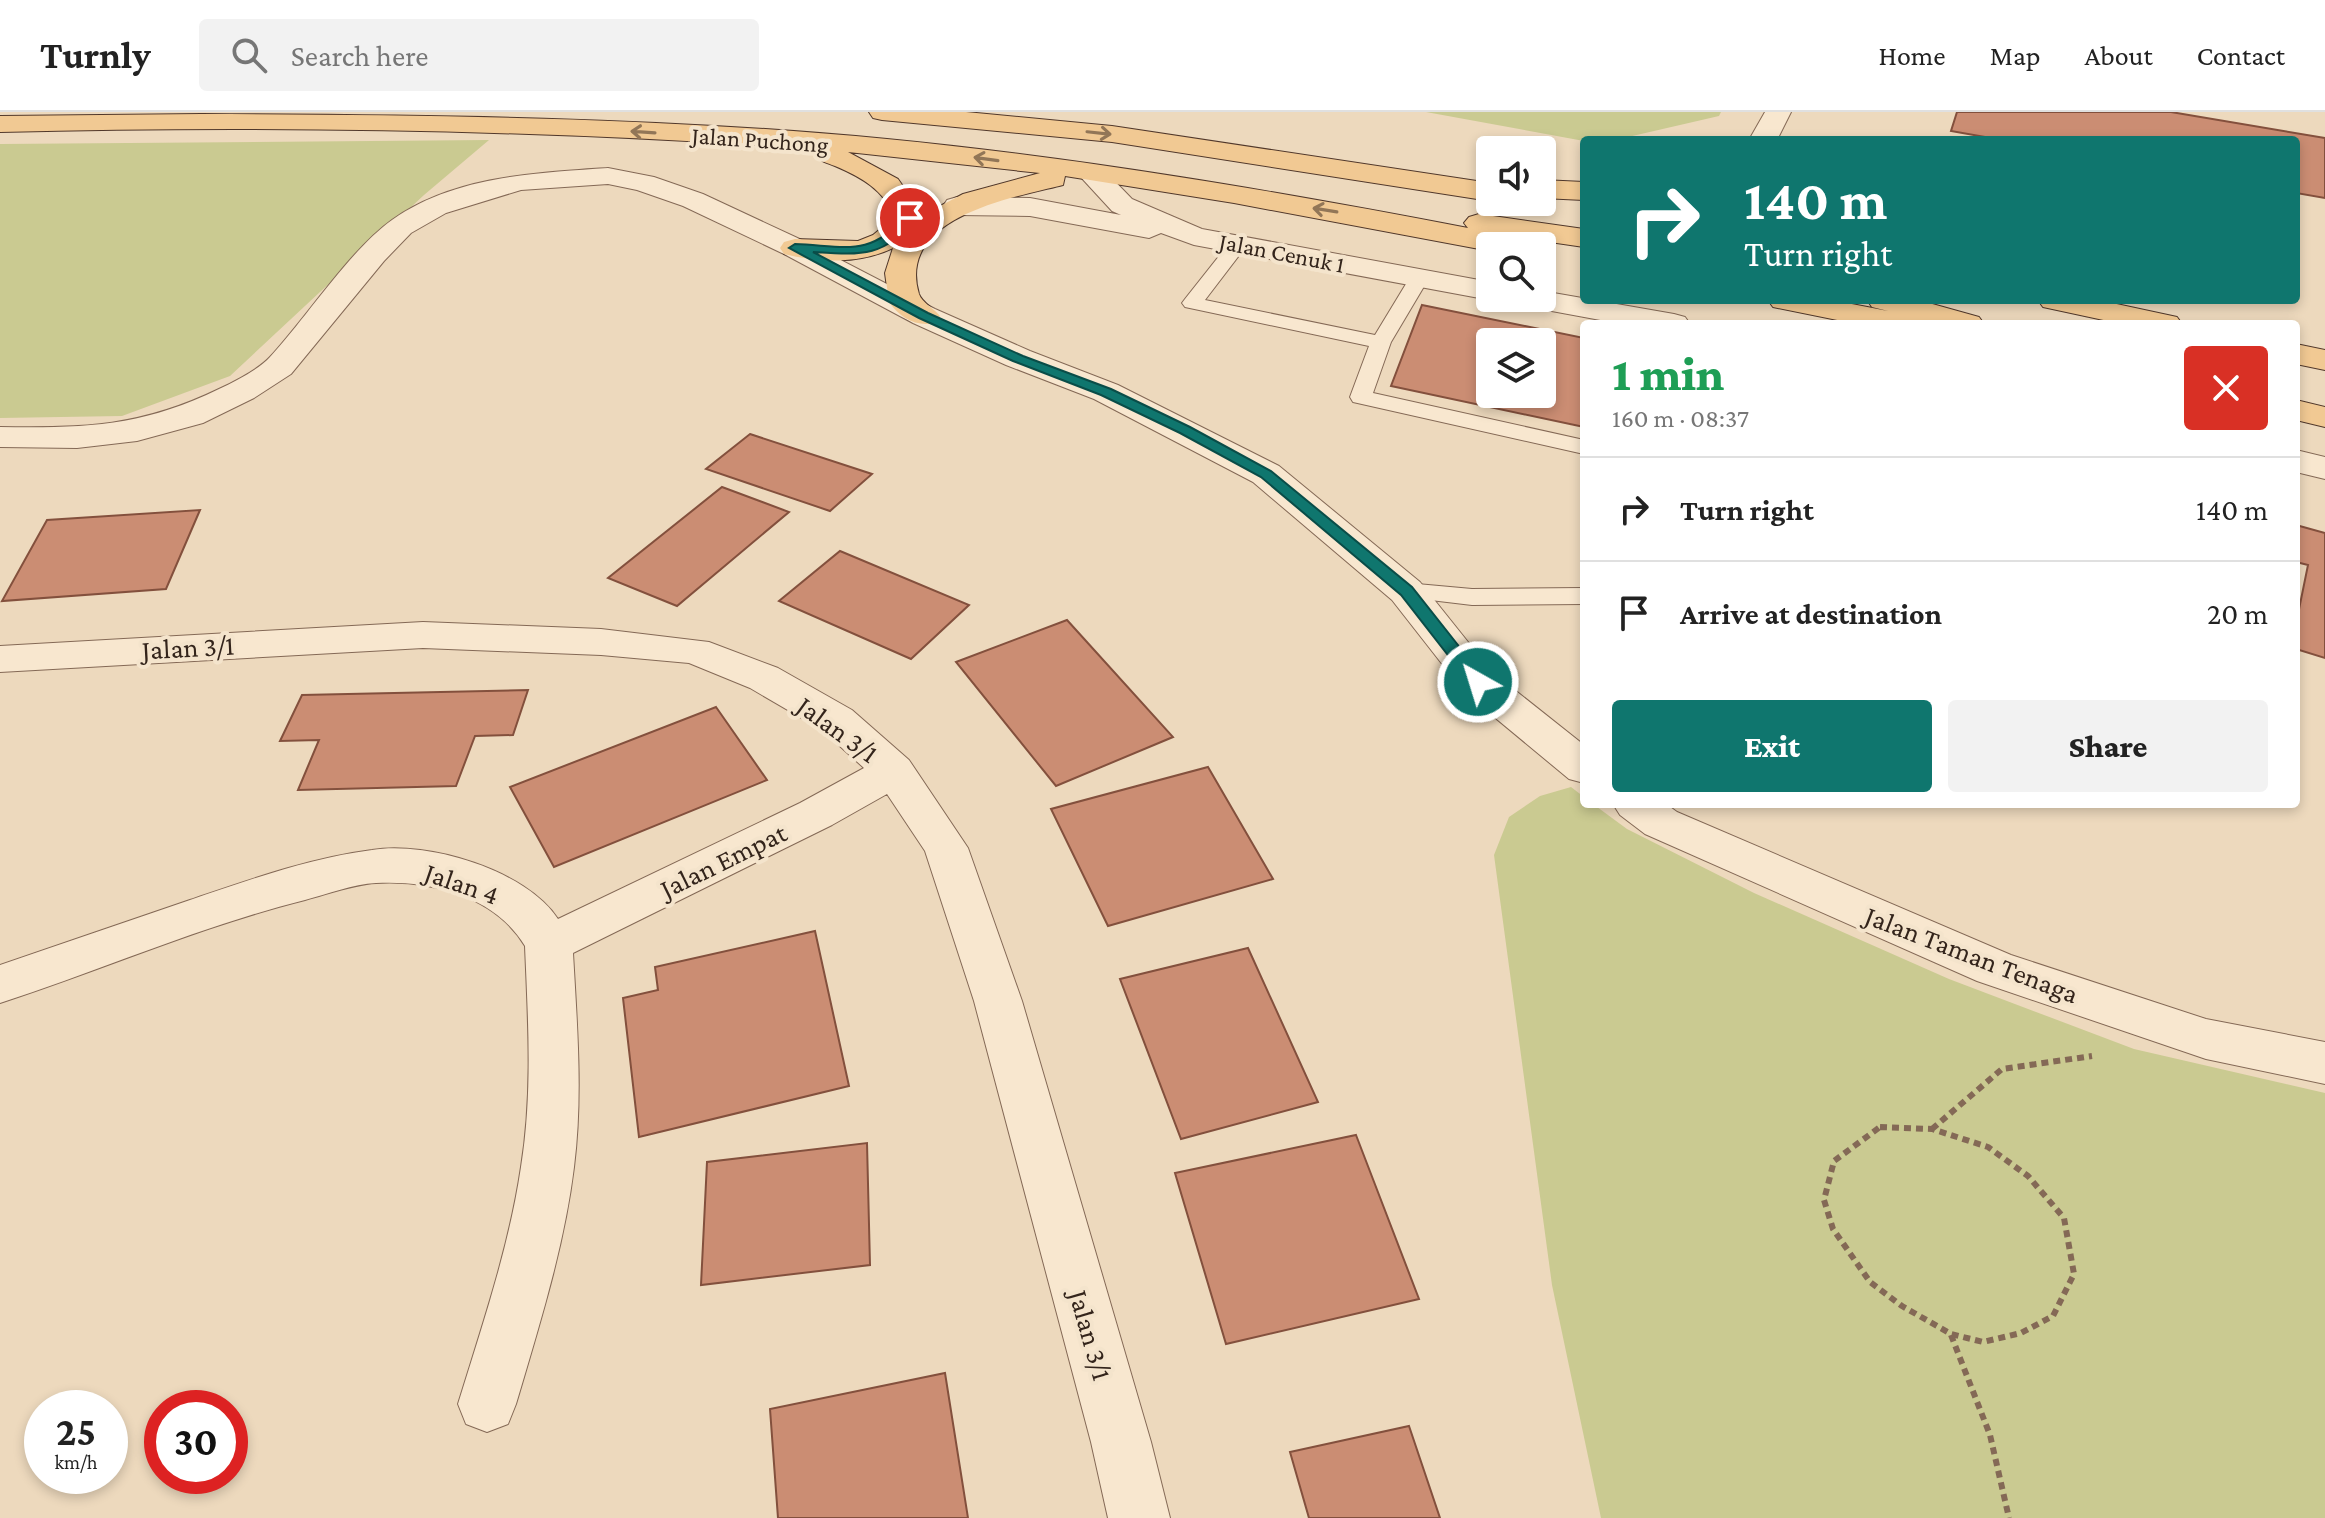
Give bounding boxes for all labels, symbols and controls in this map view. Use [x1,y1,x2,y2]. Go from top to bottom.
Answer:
search box [199,19,759,91]
icon: search [227,33,271,77]
text: Turnly [40,34,151,76]
text: Search here [291,39,428,72]
text: Home [1879,40,1946,71]
text: Map [1990,40,2041,71]
text: About [2085,40,2153,71]
text: Contact [2197,40,2285,71]
street label: Jalan Puchong [689,121,830,158]
one-way arrow [630,124,657,139]
one-way arrow [1085,125,1112,140]
map controls [1476,136,1556,408]
button: sound [1476,136,1556,216]
one-way arrow [973,151,1000,166]
icon: right [1612,168,1716,272]
text: 140 m [1744,169,1887,231]
pin [876,184,944,252]
icon: arrive [888,196,932,240]
one-way arrow [1313,202,1338,217]
street label: Jalan Cenuk 1 [1215,227,1347,278]
button: search [1476,232,1556,312]
text: Turn right [1744,234,1892,274]
button: layers [1476,328,1556,408]
button: close [2184,346,2268,430]
text: 1 min [1612,347,1724,400]
text: 160 m · 08:37 [1612,404,1749,433]
icon: right [1612,487,1656,531]
text: Turn right [1680,493,1814,526]
text: 140 m [2196,493,2268,526]
icon: arrive [1612,591,1656,635]
text: Arrive at destination [1680,597,1942,630]
text: 20 m [2207,597,2268,630]
street label: Jalan 3/1 [138,630,235,666]
position arrow [1436,640,1520,724]
street label: Jalan 3/1 [789,688,884,769]
button: Exit [1612,700,1932,792]
button: Share [1948,700,2268,792]
street label: Jalan Empat [652,816,792,906]
street label: Jalan 4 [418,855,503,911]
street label: Jalan Taman Tenaga [1858,898,2083,1009]
street label: Jalan 3/1 [1062,1284,1118,1384]
speed limit sign: 30 [144,1390,248,1494]
text: 25 [56,1409,96,1454]
text: km/h [54,1451,98,1473]

